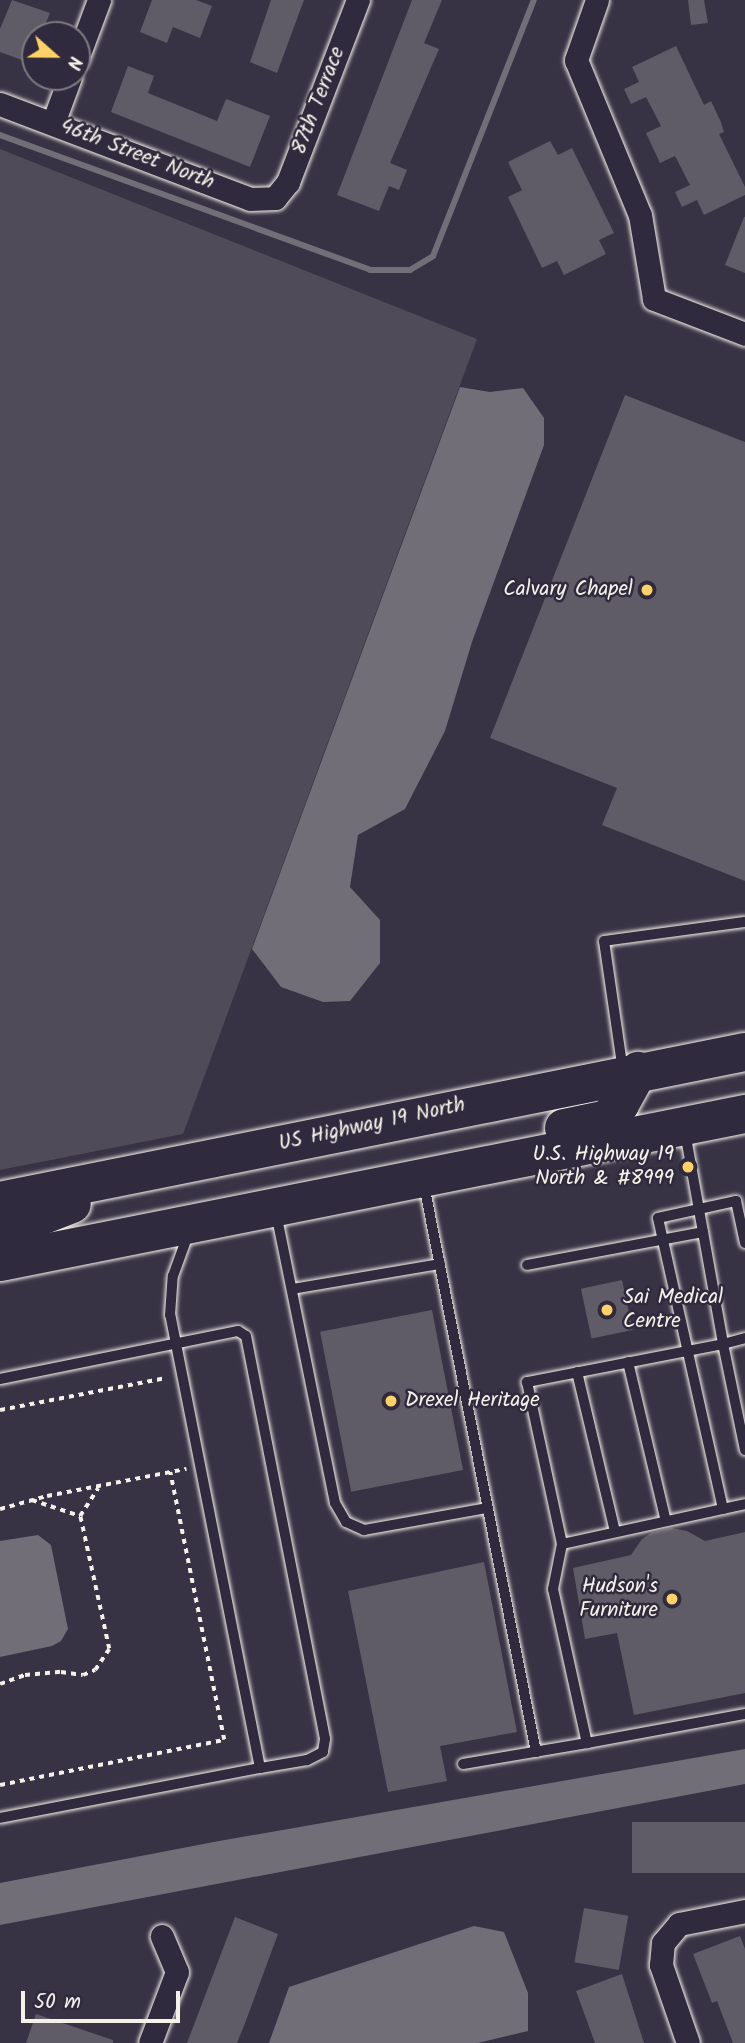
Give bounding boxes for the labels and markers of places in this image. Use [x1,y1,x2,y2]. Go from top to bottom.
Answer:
place label: Calvary Chapel [503,577,633,603]
marker: Calvary Chapel [639,582,655,598]
place label: U.S. Highway 19 North & #8999 [533,1142,674,1192]
marker: U.S. Highway 19 North & #8999 [680,1159,696,1175]
place label: Sai Medical Centre [623,1285,723,1335]
marker: Sai Medical Centre [597,1300,617,1320]
place label: Drexel Heritage [405,1388,540,1414]
marker: Drexel Heritage [383,1393,399,1409]
place label: Hudson's Furniture [579,1574,658,1624]
marker: Hudson's Furniture [664,1591,680,1607]

